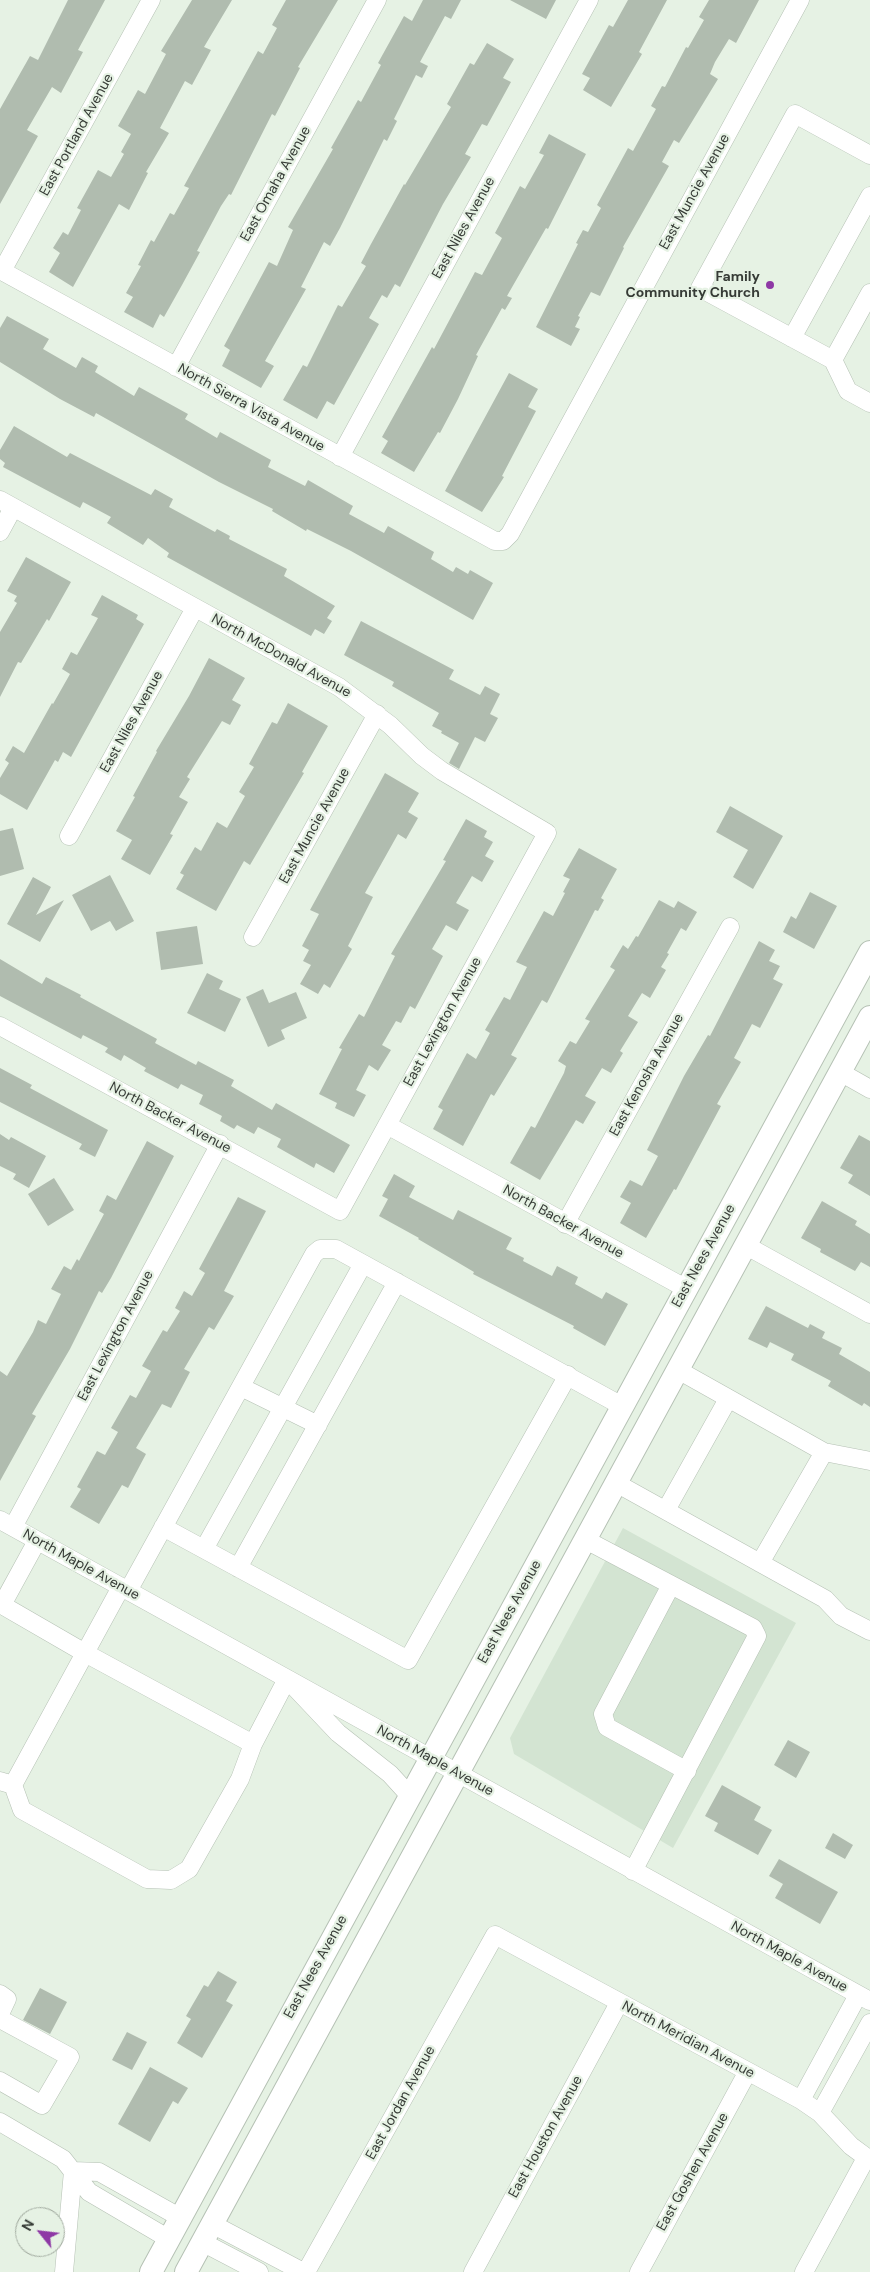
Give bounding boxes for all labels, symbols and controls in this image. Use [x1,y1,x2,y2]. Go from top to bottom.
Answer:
street label: East Portland Avenue [36,71,118,199]
street label: East Omaha Avenue [237,123,315,245]
street label: East Muncie Avenue [656,131,734,253]
street label: East Niles Avenue [429,174,499,282]
place label: Family Community Church [626,269,760,302]
marker: Family Community Church [764,279,776,291]
street label: North Sierra Vista Avenue [175,361,327,455]
street label: North McDonald Avenue [208,611,354,701]
street label: East Niles Avenue [97,668,167,776]
street label: East Muncie Avenue [276,765,354,887]
street label: East Lexington Avenue [400,954,486,1090]
street label: East Kenosha Avenue [606,1011,688,1139]
street label: North Backer Avenue [106,1079,234,1157]
street label: North Backer Avenue [500,1182,626,1262]
street label: East Nees Avenue [669,1201,739,1311]
street label: East Lexington Avenue [74,1268,158,1404]
street label: North Maple Avenue [20,1526,142,1604]
street label: East Nees Avenue [475,1557,545,1667]
street label: North Maple Avenue [374,1722,496,1800]
street label: East Nees Avenue [281,1912,351,2022]
street label: North Maple Avenue [728,1918,850,1996]
street label: North Meridian Avenue [619,1998,757,2082]
street label: East Jordan Avenue [363,2043,439,2163]
street label: East Houston Avenue [505,2073,587,2201]
street label: East Goshen Avenue [653,2110,733,2234]
north arrow [15,2207,65,2257]
text: N [17,2216,38,2234]

